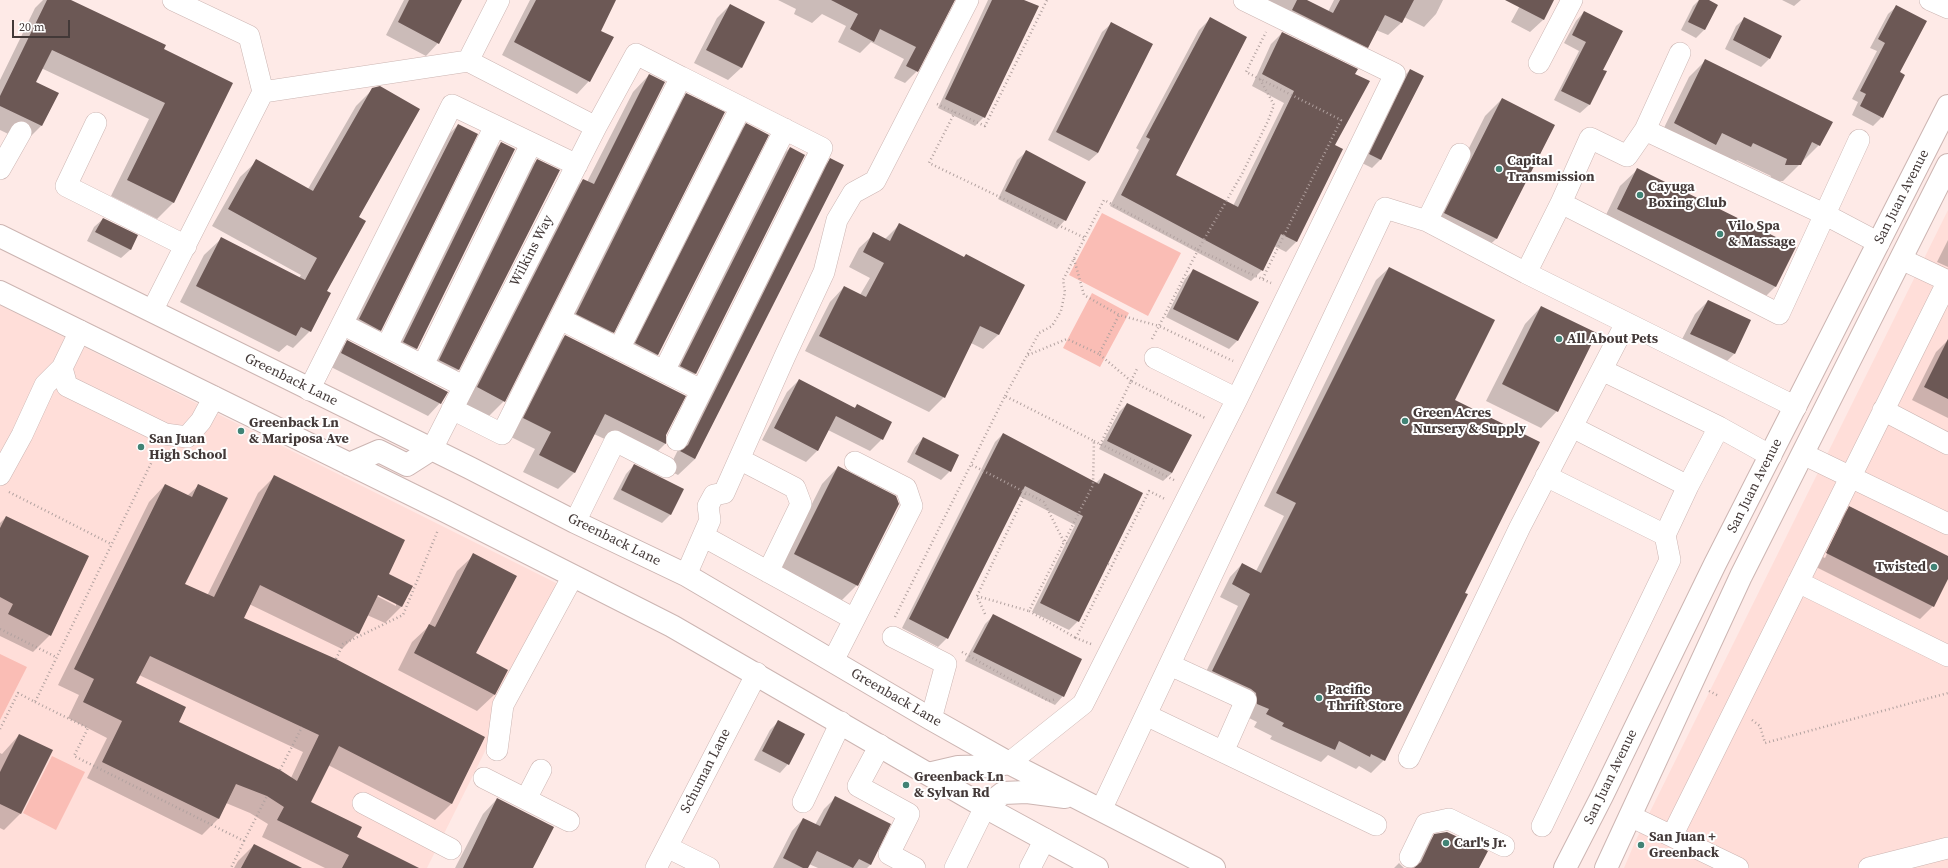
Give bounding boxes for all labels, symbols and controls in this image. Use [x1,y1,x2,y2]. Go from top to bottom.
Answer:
scale bar [14,12,72,38]
text: 20 m [19,19,45,35]
street label: San Juan Avenue [1871,147,1933,247]
place label: Capital Transmission [1507,153,1595,186]
marker: Capital Transmission [1494,164,1504,174]
place label: Cayuga Boxing Club [1648,179,1726,212]
marker: Cayuga Boxing Club [1635,190,1645,200]
street label: Wilkins Way [507,213,557,289]
place label: Vilo Spa & Massage [1728,218,1795,250]
marker: Vilo Spa & Massage [1715,229,1725,239]
place label: All About Pets [1567,331,1658,347]
marker: All About Pets [1554,334,1564,344]
street label: Greenback Lane [242,350,340,410]
place label: Green Acres Nursery & Supply [1413,405,1526,438]
place label: Greenback Ln & Mariposa Ave [249,415,349,448]
marker: Green Acres Nursery & Supply [1400,416,1410,426]
marker: Greenback Ln & Mariposa Ave [236,426,246,436]
place label: San Juan High School [149,431,227,464]
street label: San Juan Avenue [1724,436,1786,536]
marker: San Juan High School [136,442,146,452]
street label: Greenback Lane [565,510,663,570]
place label: Twisted [1875,559,1926,575]
marker: Twisted [1929,562,1939,572]
street label: Greenback Lane [848,665,944,731]
place label: Pacific Thrift Store [1327,682,1402,714]
marker: Pacific Thrift Store [1314,693,1324,703]
street label: Schuman Lane [677,726,735,816]
street label: San Juan Avenue [1581,727,1641,827]
place label: Greenback Ln & Sylvan Rd [914,769,1004,802]
marker: Greenback Ln & Sylvan Rd [901,780,911,790]
place label: San Juan + Greenback [1649,829,1719,862]
place label: Carl's Jr. [1454,835,1507,851]
marker: Carl's Jr. [1441,838,1451,848]
marker: San Juan + Greenback [1636,840,1646,850]

